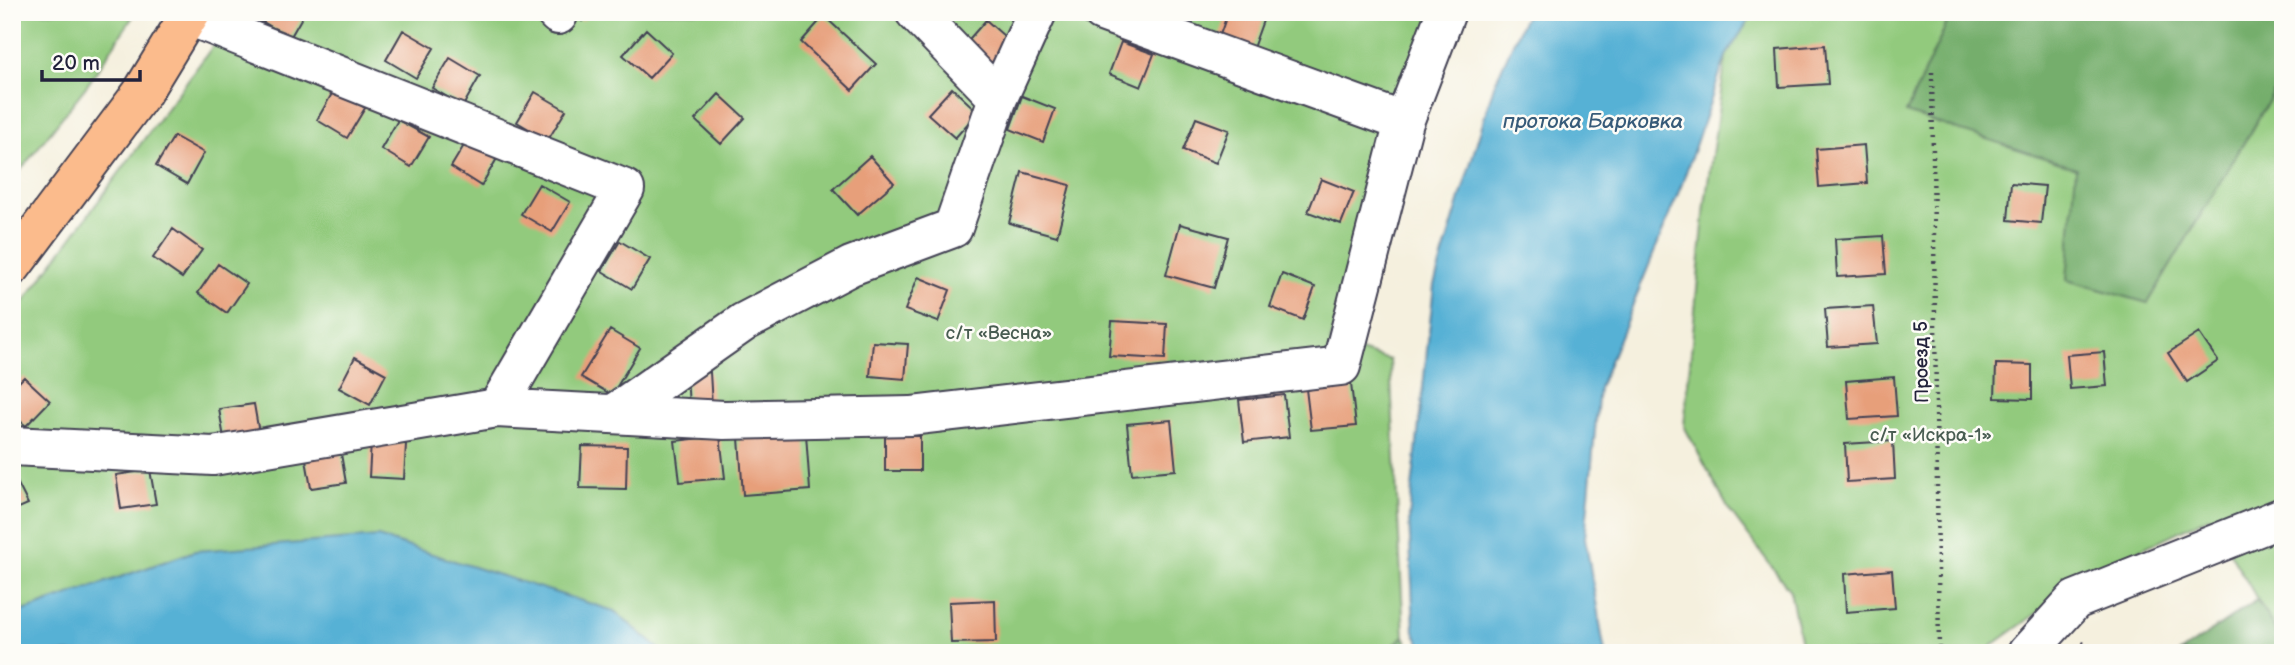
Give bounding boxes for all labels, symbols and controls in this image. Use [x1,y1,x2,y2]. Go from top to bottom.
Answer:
scale bar [42,38,140,82]
text: 20 m [52,51,100,76]
water label: протока Барковка [1503,109,1683,134]
street label: Проезд 5 [1910,321,1934,403]
park label: с/т «Весна» [946,322,1052,345]
park label: с/т «Искра-1» [1870,424,1992,447]

